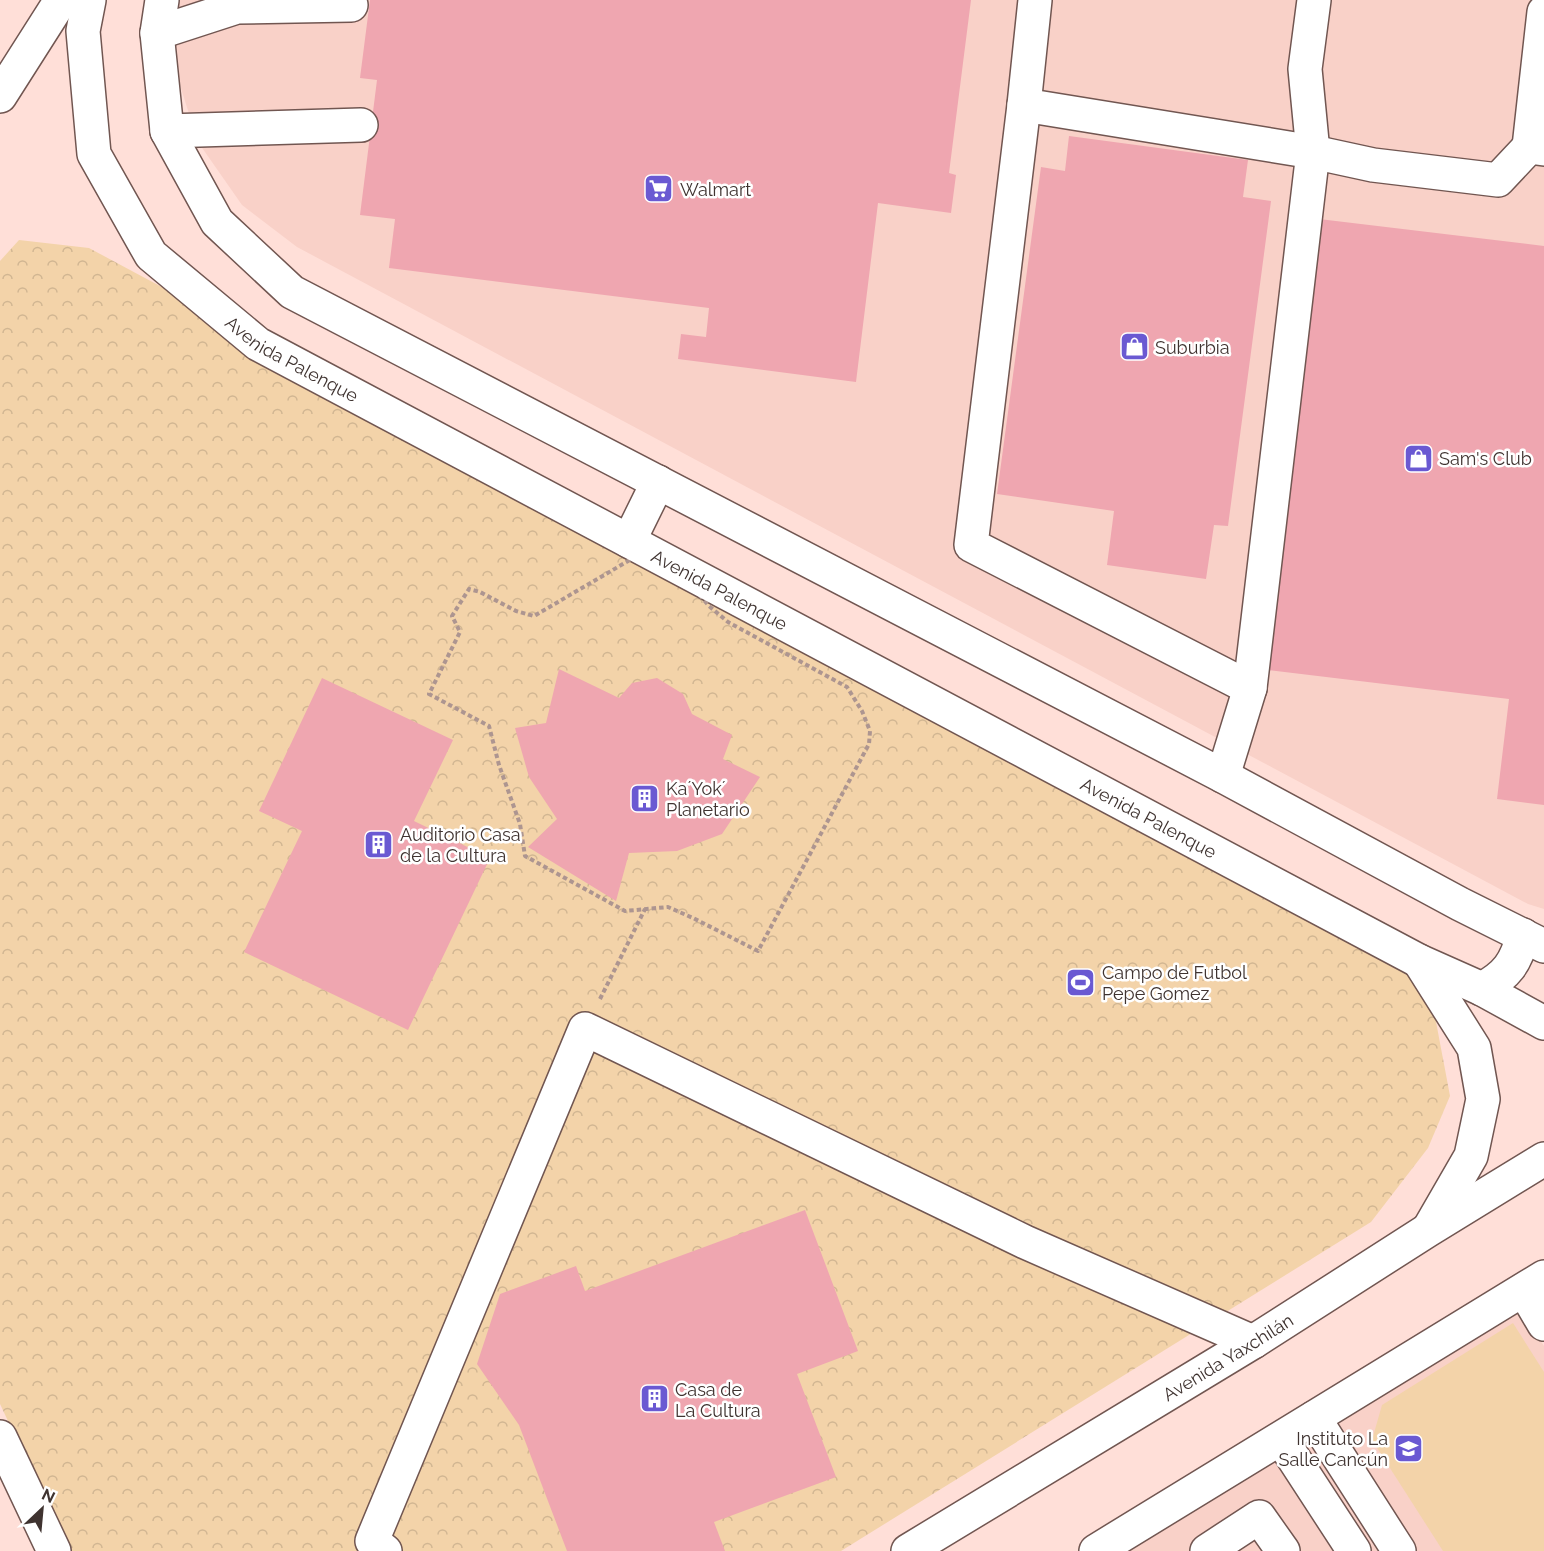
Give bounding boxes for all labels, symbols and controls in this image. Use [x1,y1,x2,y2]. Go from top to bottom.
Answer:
supermarket icon: Walmart [643,173,675,205]
place label: Walmart [680,179,751,200]
street label: Avenida Palenque [222,311,362,406]
shop icon: Suburbia [1118,331,1150,363]
place label: Suburbia [1155,337,1230,358]
shop icon: Sam's Club [1402,442,1434,474]
place label: Sam's Club [1439,448,1532,469]
street label: Avenida Palenque [648,545,792,634]
street label: Avenida Palenque [1077,773,1221,862]
place label: Ka´Yok´ Planetario [666,778,750,820]
building icon: Ka´Yok´ Planetario [629,782,661,814]
place label: Auditorio Casa de la Cultura [400,824,521,866]
building icon: Auditorio Casa de la Cultura [363,828,395,860]
place label: Campo de Futbol Pepe Gomez [1102,962,1247,1004]
sports icon: Campo de Futbol Pepe Gomez [1065,966,1097,998]
street label: Avenida Yaxchilán [1159,1309,1297,1405]
place label: Casa de La Cultura [675,1379,761,1421]
building icon: Casa de La Cultura [638,1383,670,1415]
place label: Instituto La Salle Cancún [1279,1428,1388,1470]
school or university icon: Instituto La Salle Cancún [1393,1432,1425,1464]
north arrow [12,1479,72,1539]
text: N [39,1485,58,1507]

